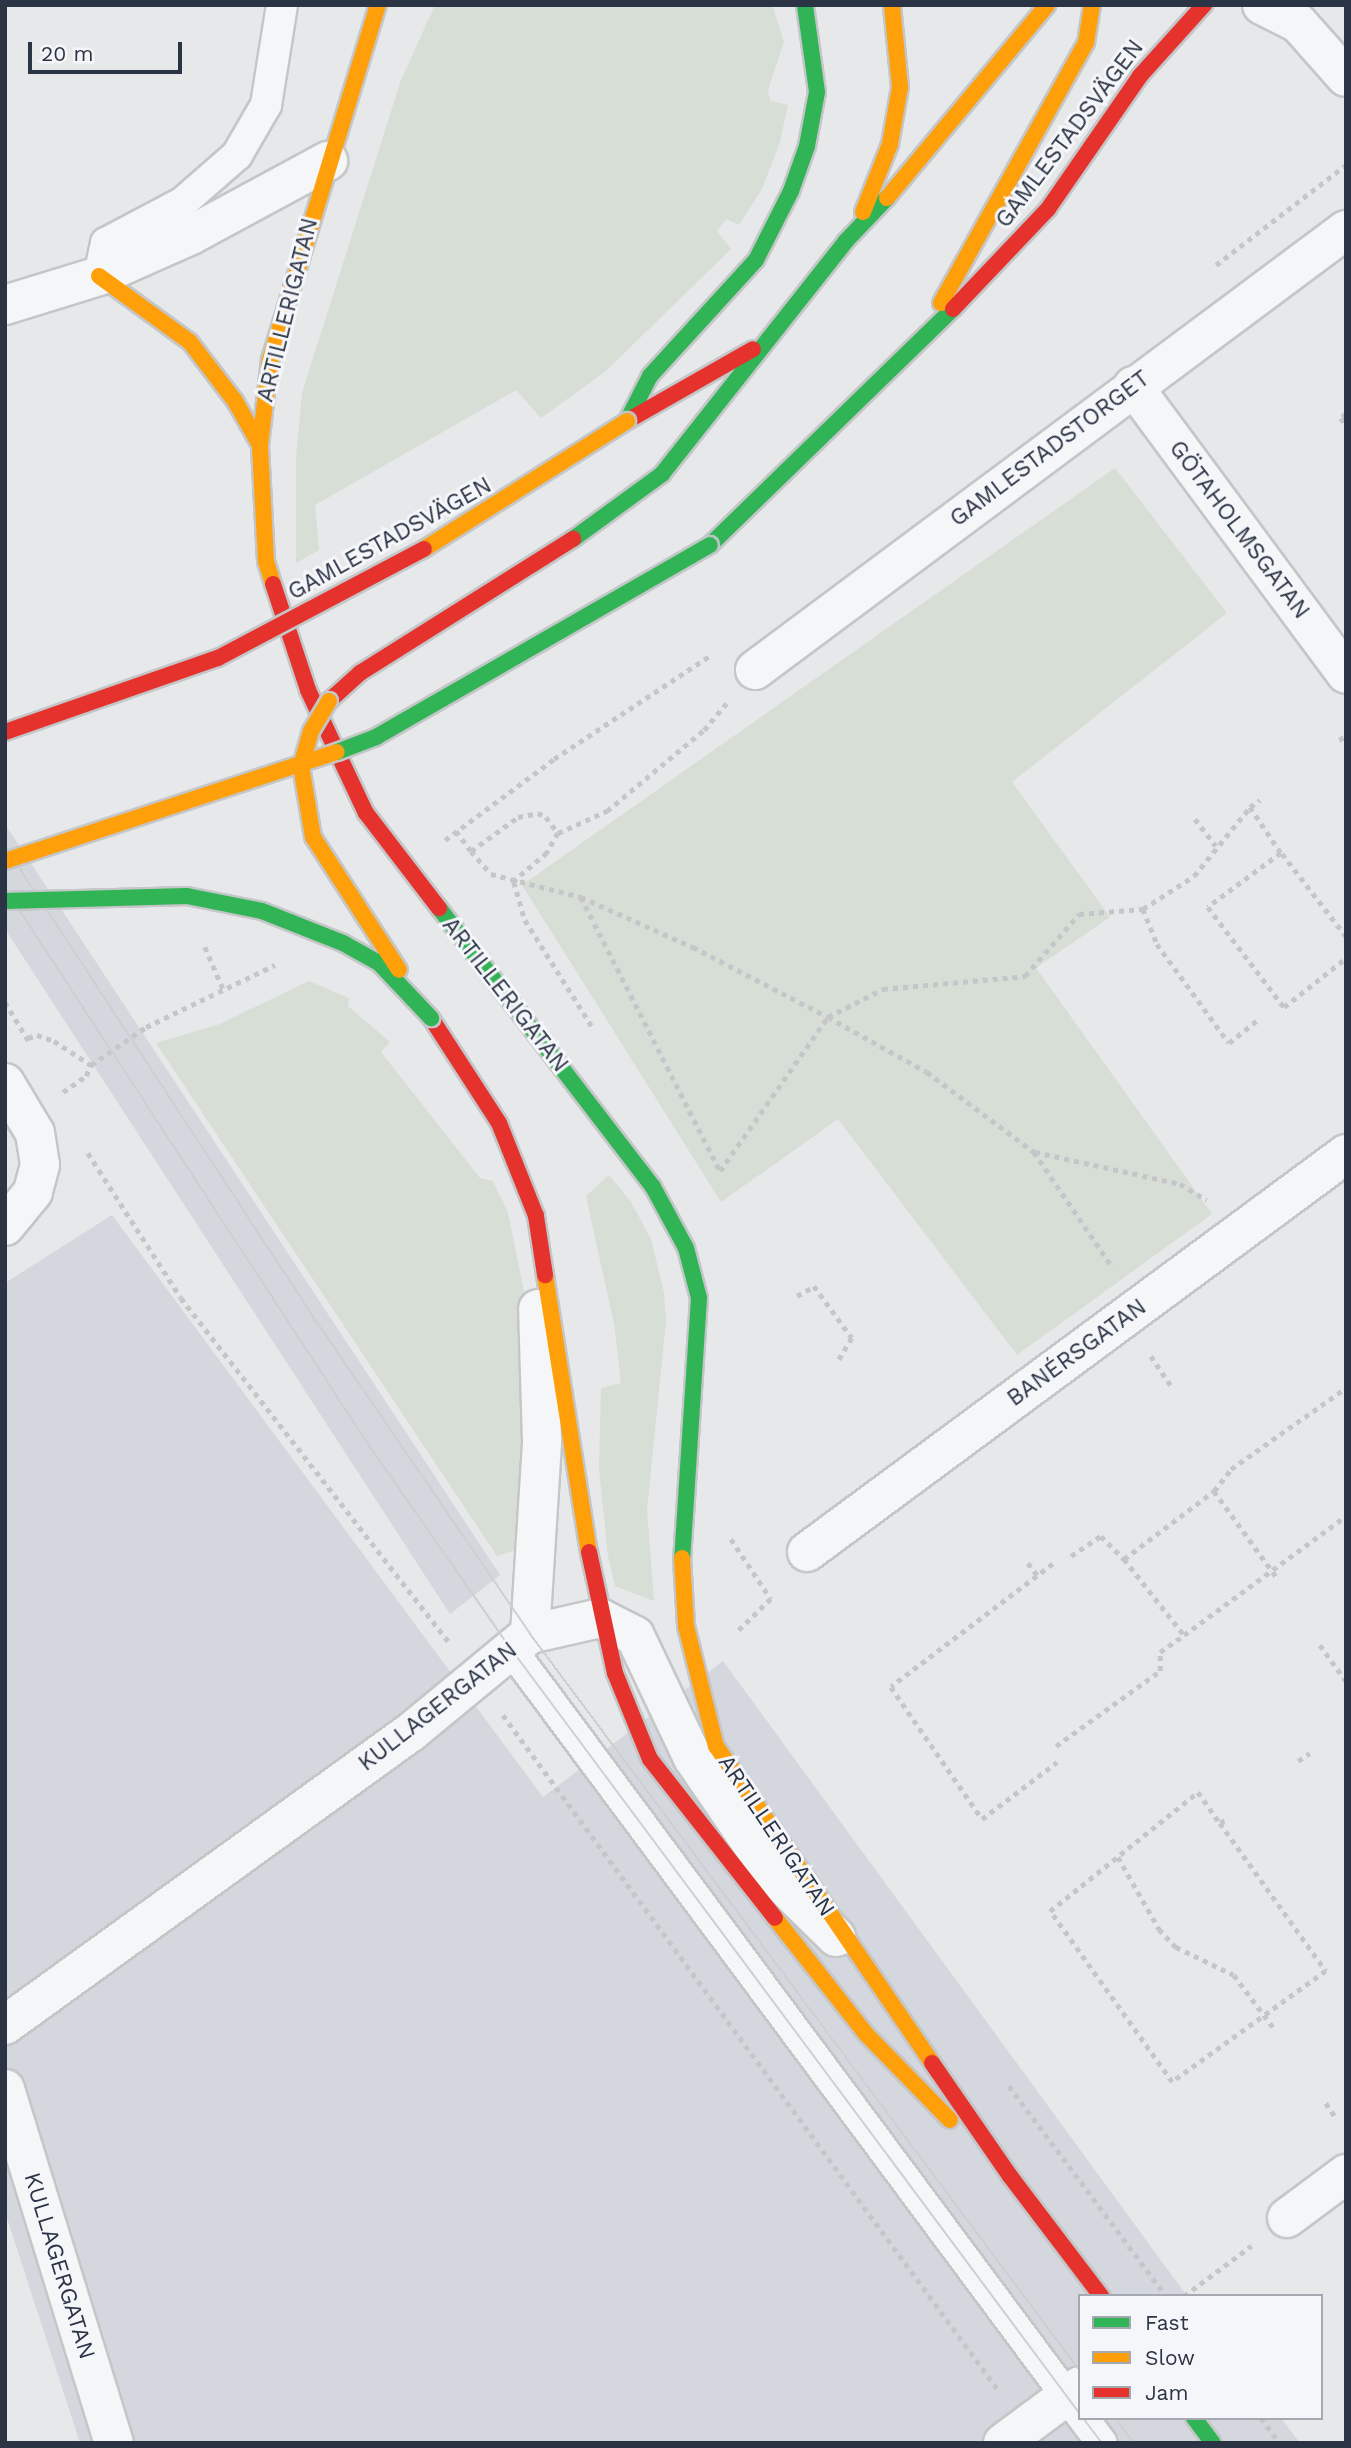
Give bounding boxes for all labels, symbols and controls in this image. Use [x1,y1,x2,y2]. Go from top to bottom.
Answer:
scale bar [32,28,186,72]
street label: GAMLESTADSVÄGEN [990,34,1150,234]
text: 20 m [41,41,93,66]
street label: ARTILLERIGATAN [252,215,324,405]
street label: GAMLESTADSTORGET [945,365,1155,533]
street label: GÖTAHOLMSGATAN [1163,435,1315,625]
street label: GAMLESTADSVÄGEN [283,472,497,606]
street label: ARTILLERIGATAN [436,912,574,1078]
street label: BANÉRSGATAN [1002,1293,1152,1413]
street label: KULLAGERGATAN [353,1637,523,1777]
street label: ARTILLERIGATAN [712,1750,840,1922]
street label: KULLAGERGATAN [17,2169,101,2363]
legend [1078,2294,1323,2420]
text: Fast [1145,2310,1189,2335]
text: Slow [1145,2345,1195,2370]
text: Jam [1145,2380,1188,2405]

